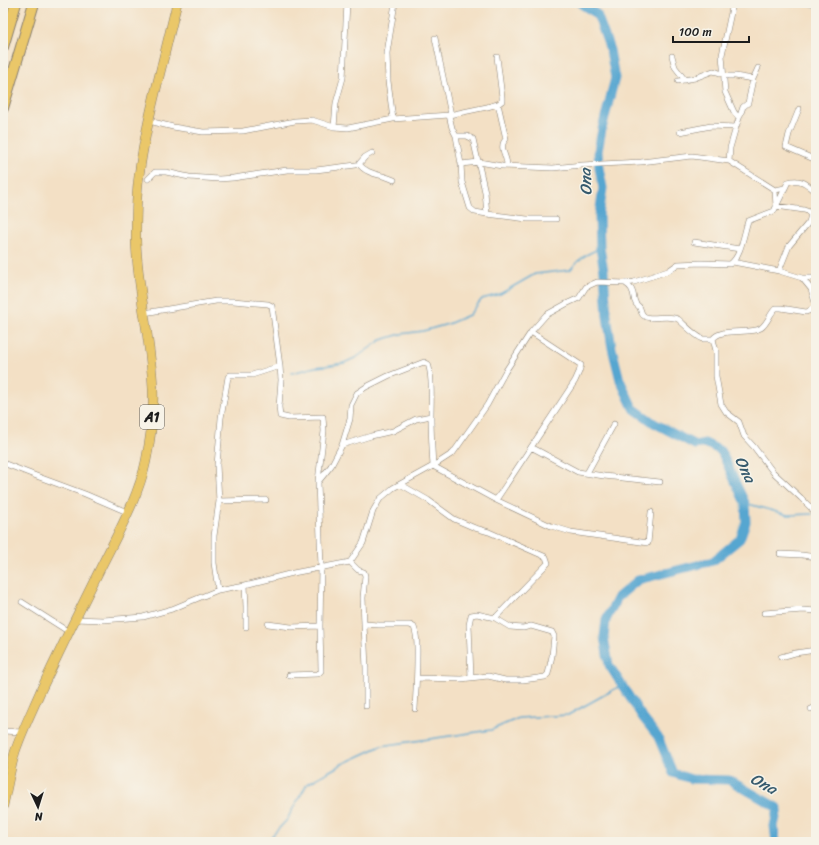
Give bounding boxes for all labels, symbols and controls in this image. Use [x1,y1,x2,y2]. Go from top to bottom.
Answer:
scale bar [673,18,749,44]
text: 100 m [679,21,712,43]
water label: Ona [570,166,600,196]
road number: A1 [140,405,164,429]
water label: Ona [727,451,765,489]
water label: Ona [745,764,784,804]
north arrow [18,787,58,827]
text: N [34,807,44,826]

